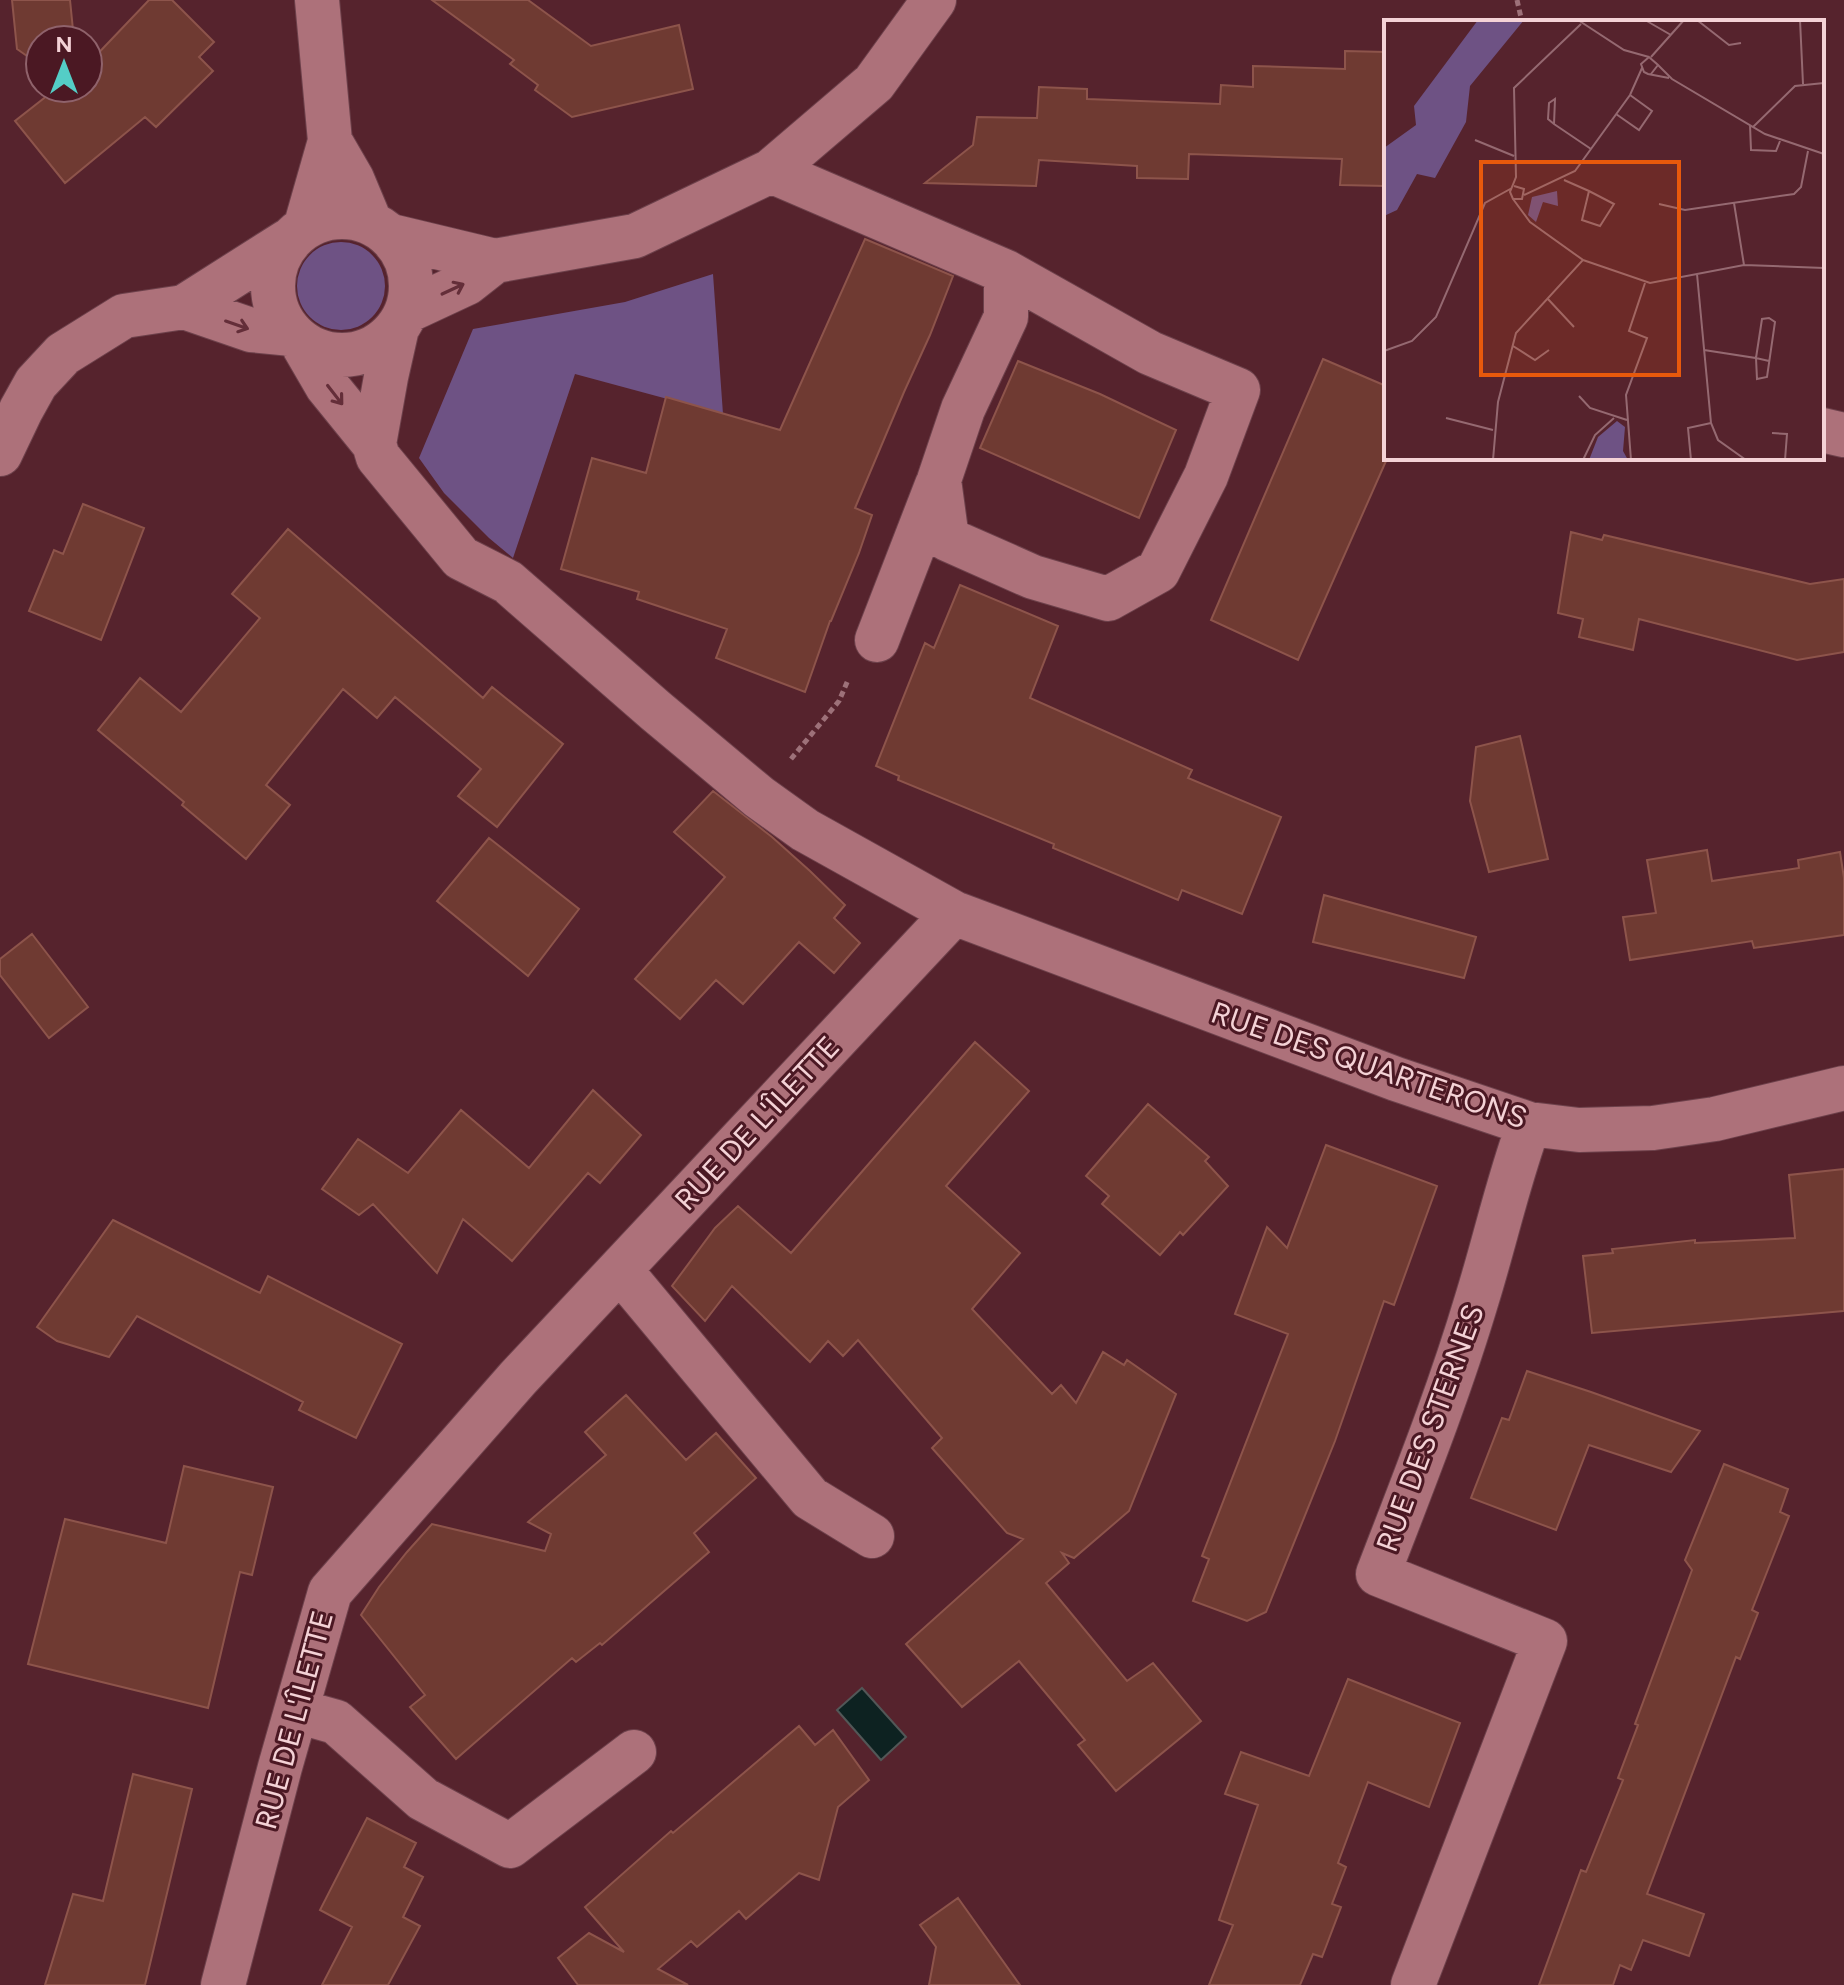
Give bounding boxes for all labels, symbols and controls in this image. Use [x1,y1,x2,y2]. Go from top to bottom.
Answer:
inset map [1384,20,1824,460]
north arrow [24,24,104,104]
text: N [55,31,73,58]
one-way arrow [441,281,465,296]
one-way arrow [224,319,249,334]
one-way arrow [327,384,344,405]
street label: RUE DES QUARTERONS [1206,994,1532,1136]
street label: RUE DE L'ÎLETTE [667,1028,847,1218]
street label: RUE DES STERNES [1368,1299,1492,1557]
street label: RUE DE L'ÎLETTE [247,1607,341,1833]

